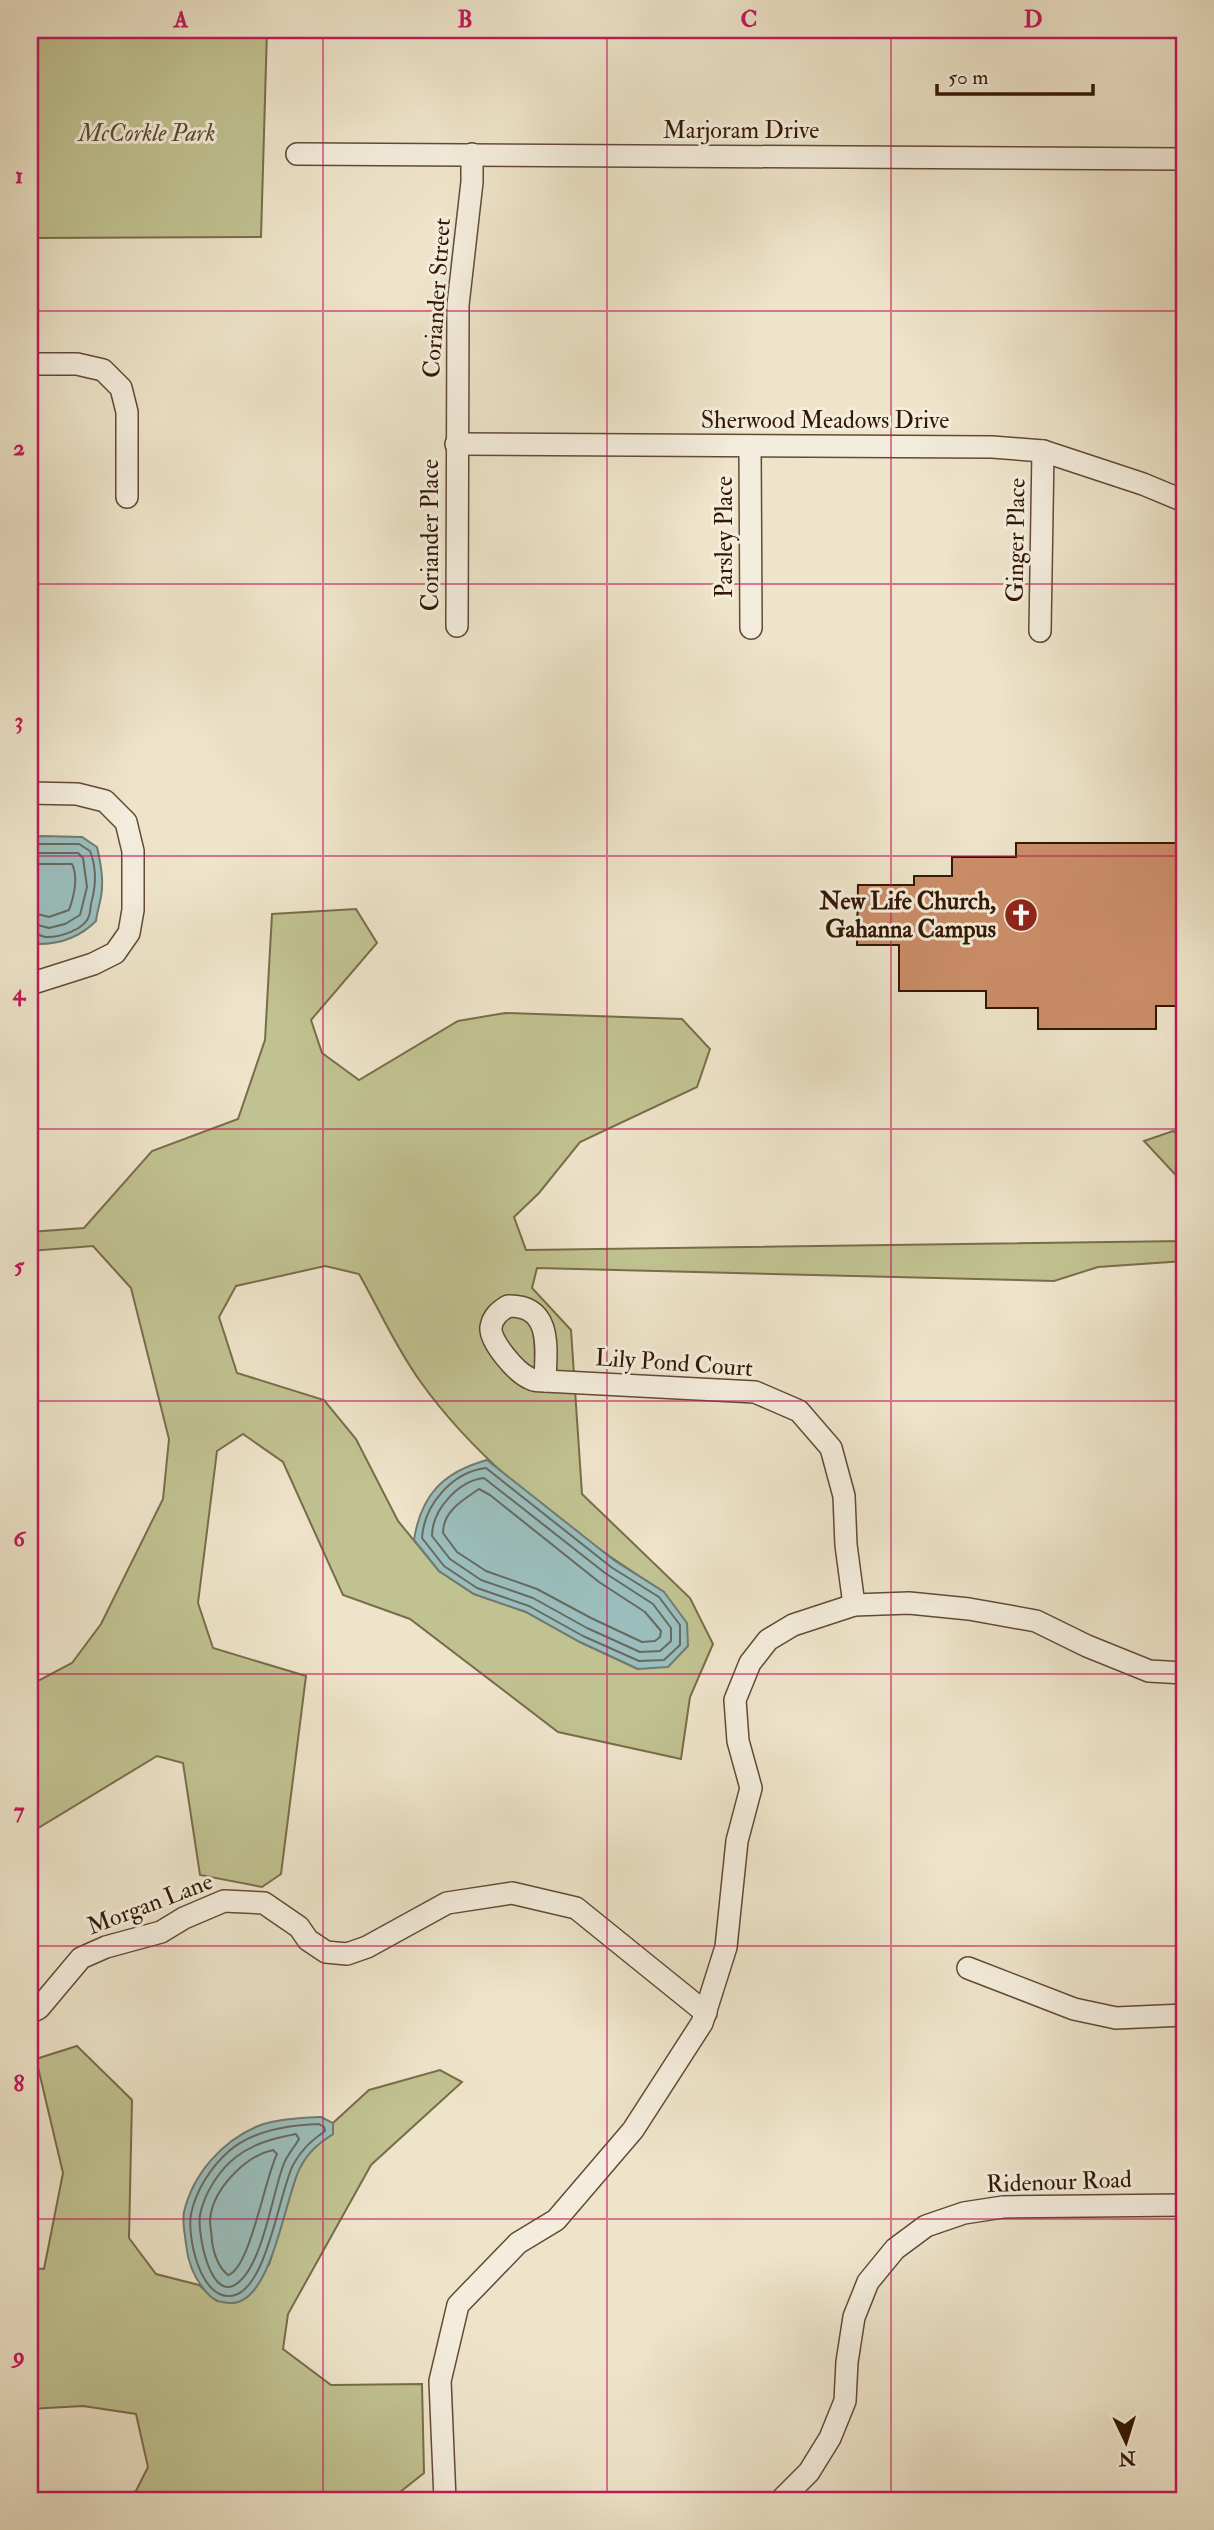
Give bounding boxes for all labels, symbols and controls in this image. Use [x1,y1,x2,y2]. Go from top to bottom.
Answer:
text: A [173,5,189,34]
text: B [457,5,473,34]
text: C [741,5,757,34]
text: D [1024,5,1042,34]
scale bar [937,52,1093,96]
text: 50 m [948,64,989,91]
street label: Marjoram Drive [663,115,819,146]
park label: McCorkle Park [77,118,215,149]
text: 1 [15,161,23,190]
street label: Coriander Street [416,217,458,379]
street label: Sherwood Meadows Drive [701,405,949,436]
text: 2 [13,433,25,462]
street label: Coriander Place [415,459,446,611]
street label: Parsley Place [709,476,740,598]
street label: Ginger Place [999,477,1033,603]
text: 3 [15,706,23,735]
place label: New Life Church, Gahanna Campus [818,886,996,945]
church icon: New Life Church, Gahanna Campus [1002,896,1040,934]
text: 4 [12,978,27,1007]
text: 5 [14,1251,25,1280]
street label: Lily Pond Court [594,1342,754,1384]
text: 6 [13,1524,27,1553]
text: 7 [14,1796,25,1825]
street label: Morgan Lane [83,1866,217,1942]
text: 8 [14,2069,25,2098]
street label: Ridenour Road [986,2164,1133,2200]
text: 9 [11,2341,25,2370]
north arrow [1092,2408,1162,2478]
text: N [1117,2445,1137,2471]

